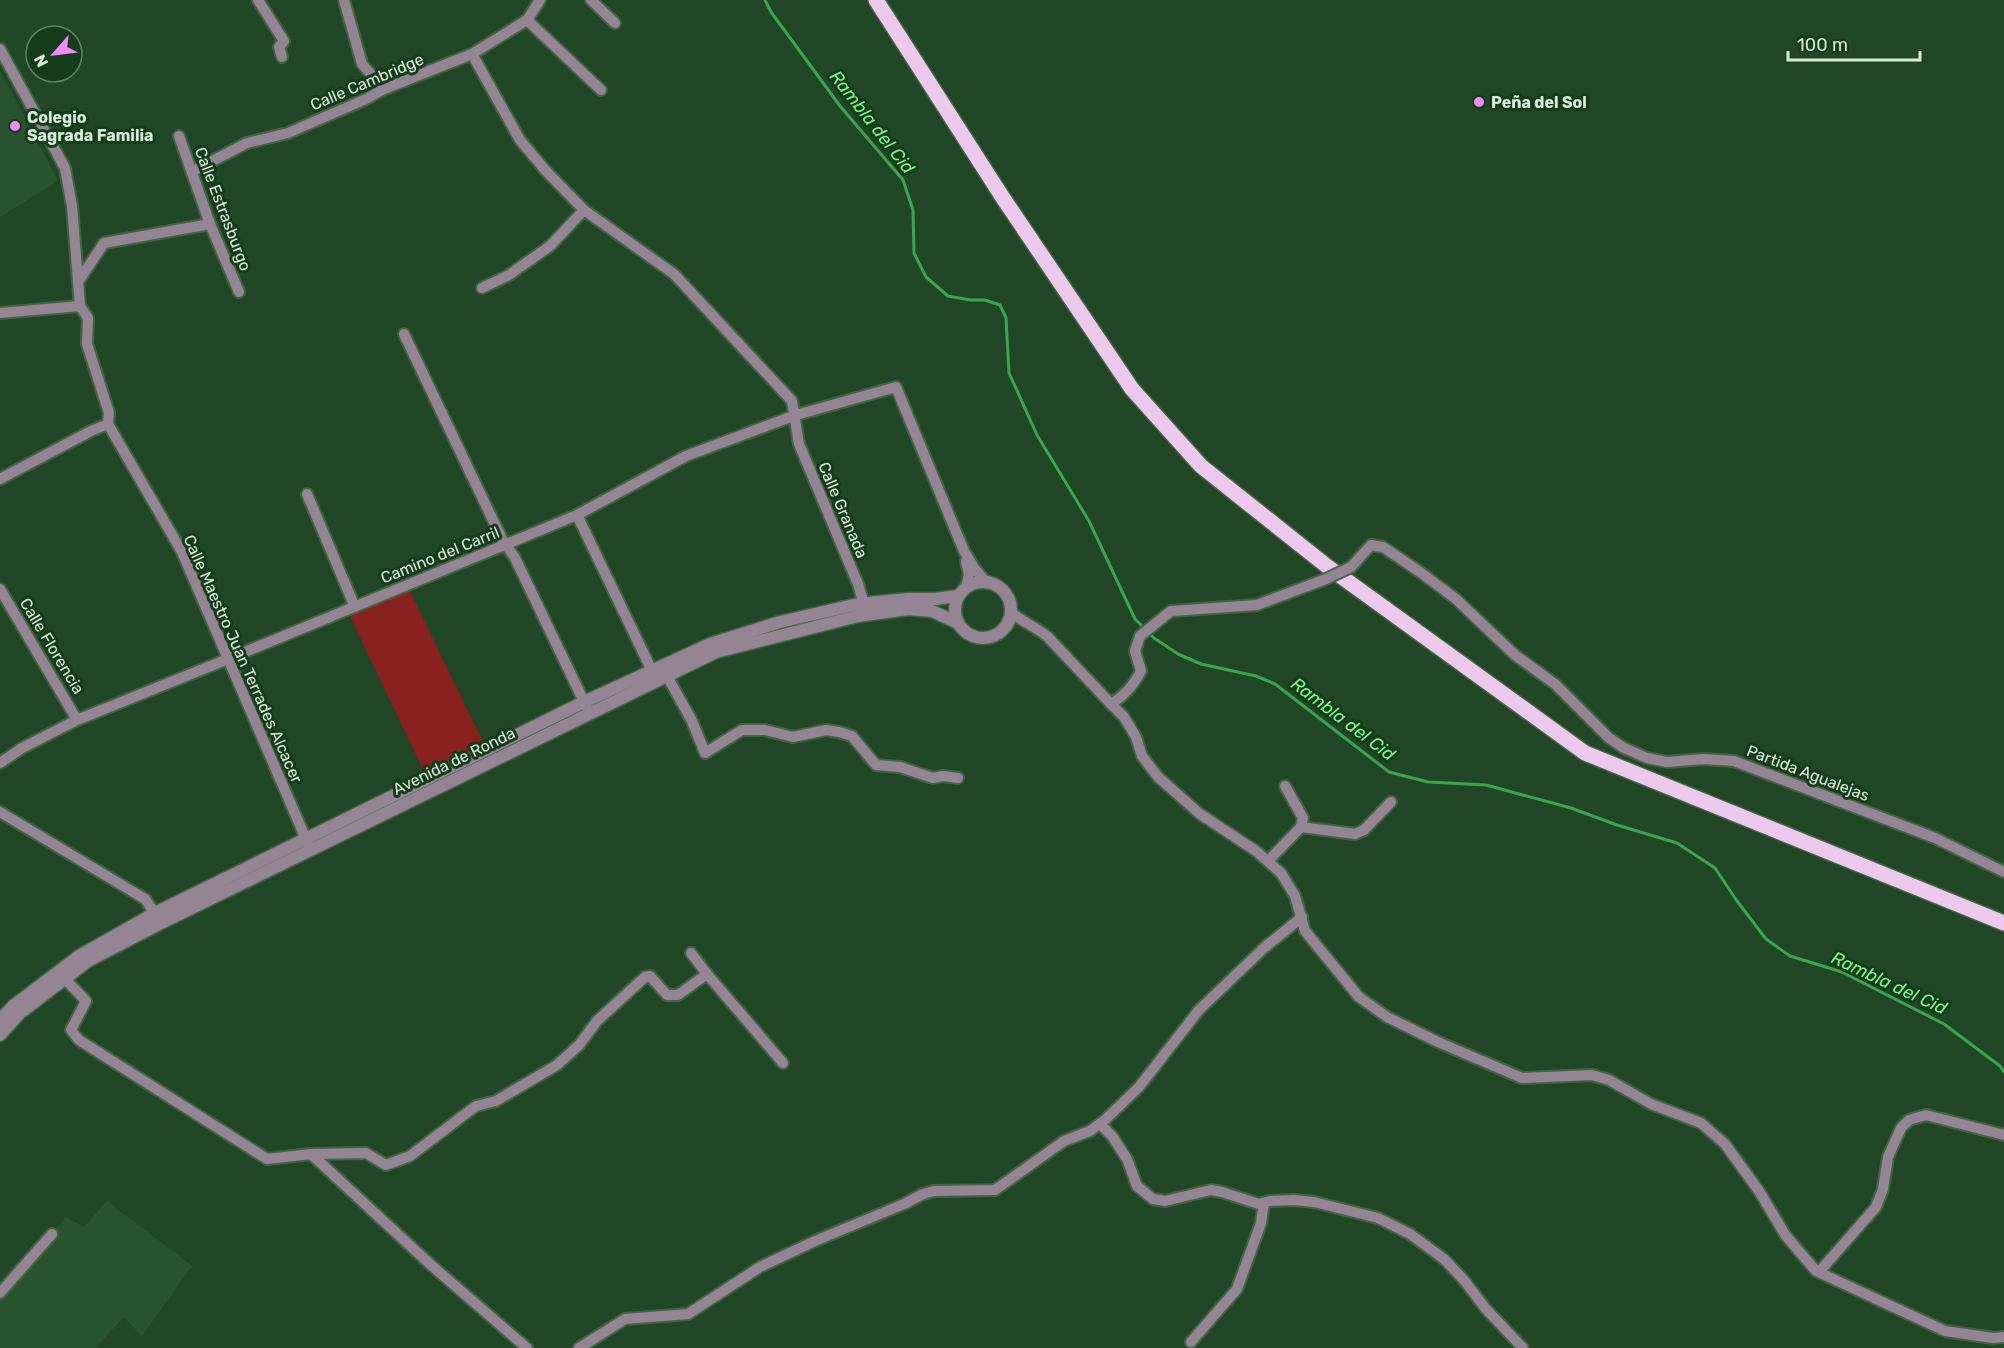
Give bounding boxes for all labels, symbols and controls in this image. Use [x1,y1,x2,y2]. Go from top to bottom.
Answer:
north arrow [24,24,84,84]
scale bar [1788,24,1920,62]
text: 100 m [1797,34,1848,56]
street label: Calle Cambridge [307,50,427,114]
text: N [30,51,52,70]
water label: Rambla del Cid [825,66,919,178]
place label: Peña del Sol [1491,93,1587,112]
marker: Peña del Sol [1472,95,1486,109]
place label: Colegio Sagrada Familia [27,108,154,145]
marker: Colegio Sagrada Familia [8,119,22,133]
street label: Calle Estrasburgo [191,144,255,274]
street label: Calle Granada [814,459,872,561]
street label: Camino del Carril [378,523,502,587]
street label: Calle Maestro Juan Terrades Alcacer [179,532,307,786]
street label: Calle Florencia [16,595,88,697]
water label: Rambla del Cid [1286,673,1400,766]
street label: Avenida de Ronda [390,723,518,799]
street label: Partida Agualejas [1744,741,1872,805]
water label: Rambla del Cid [1828,947,1951,1020]

